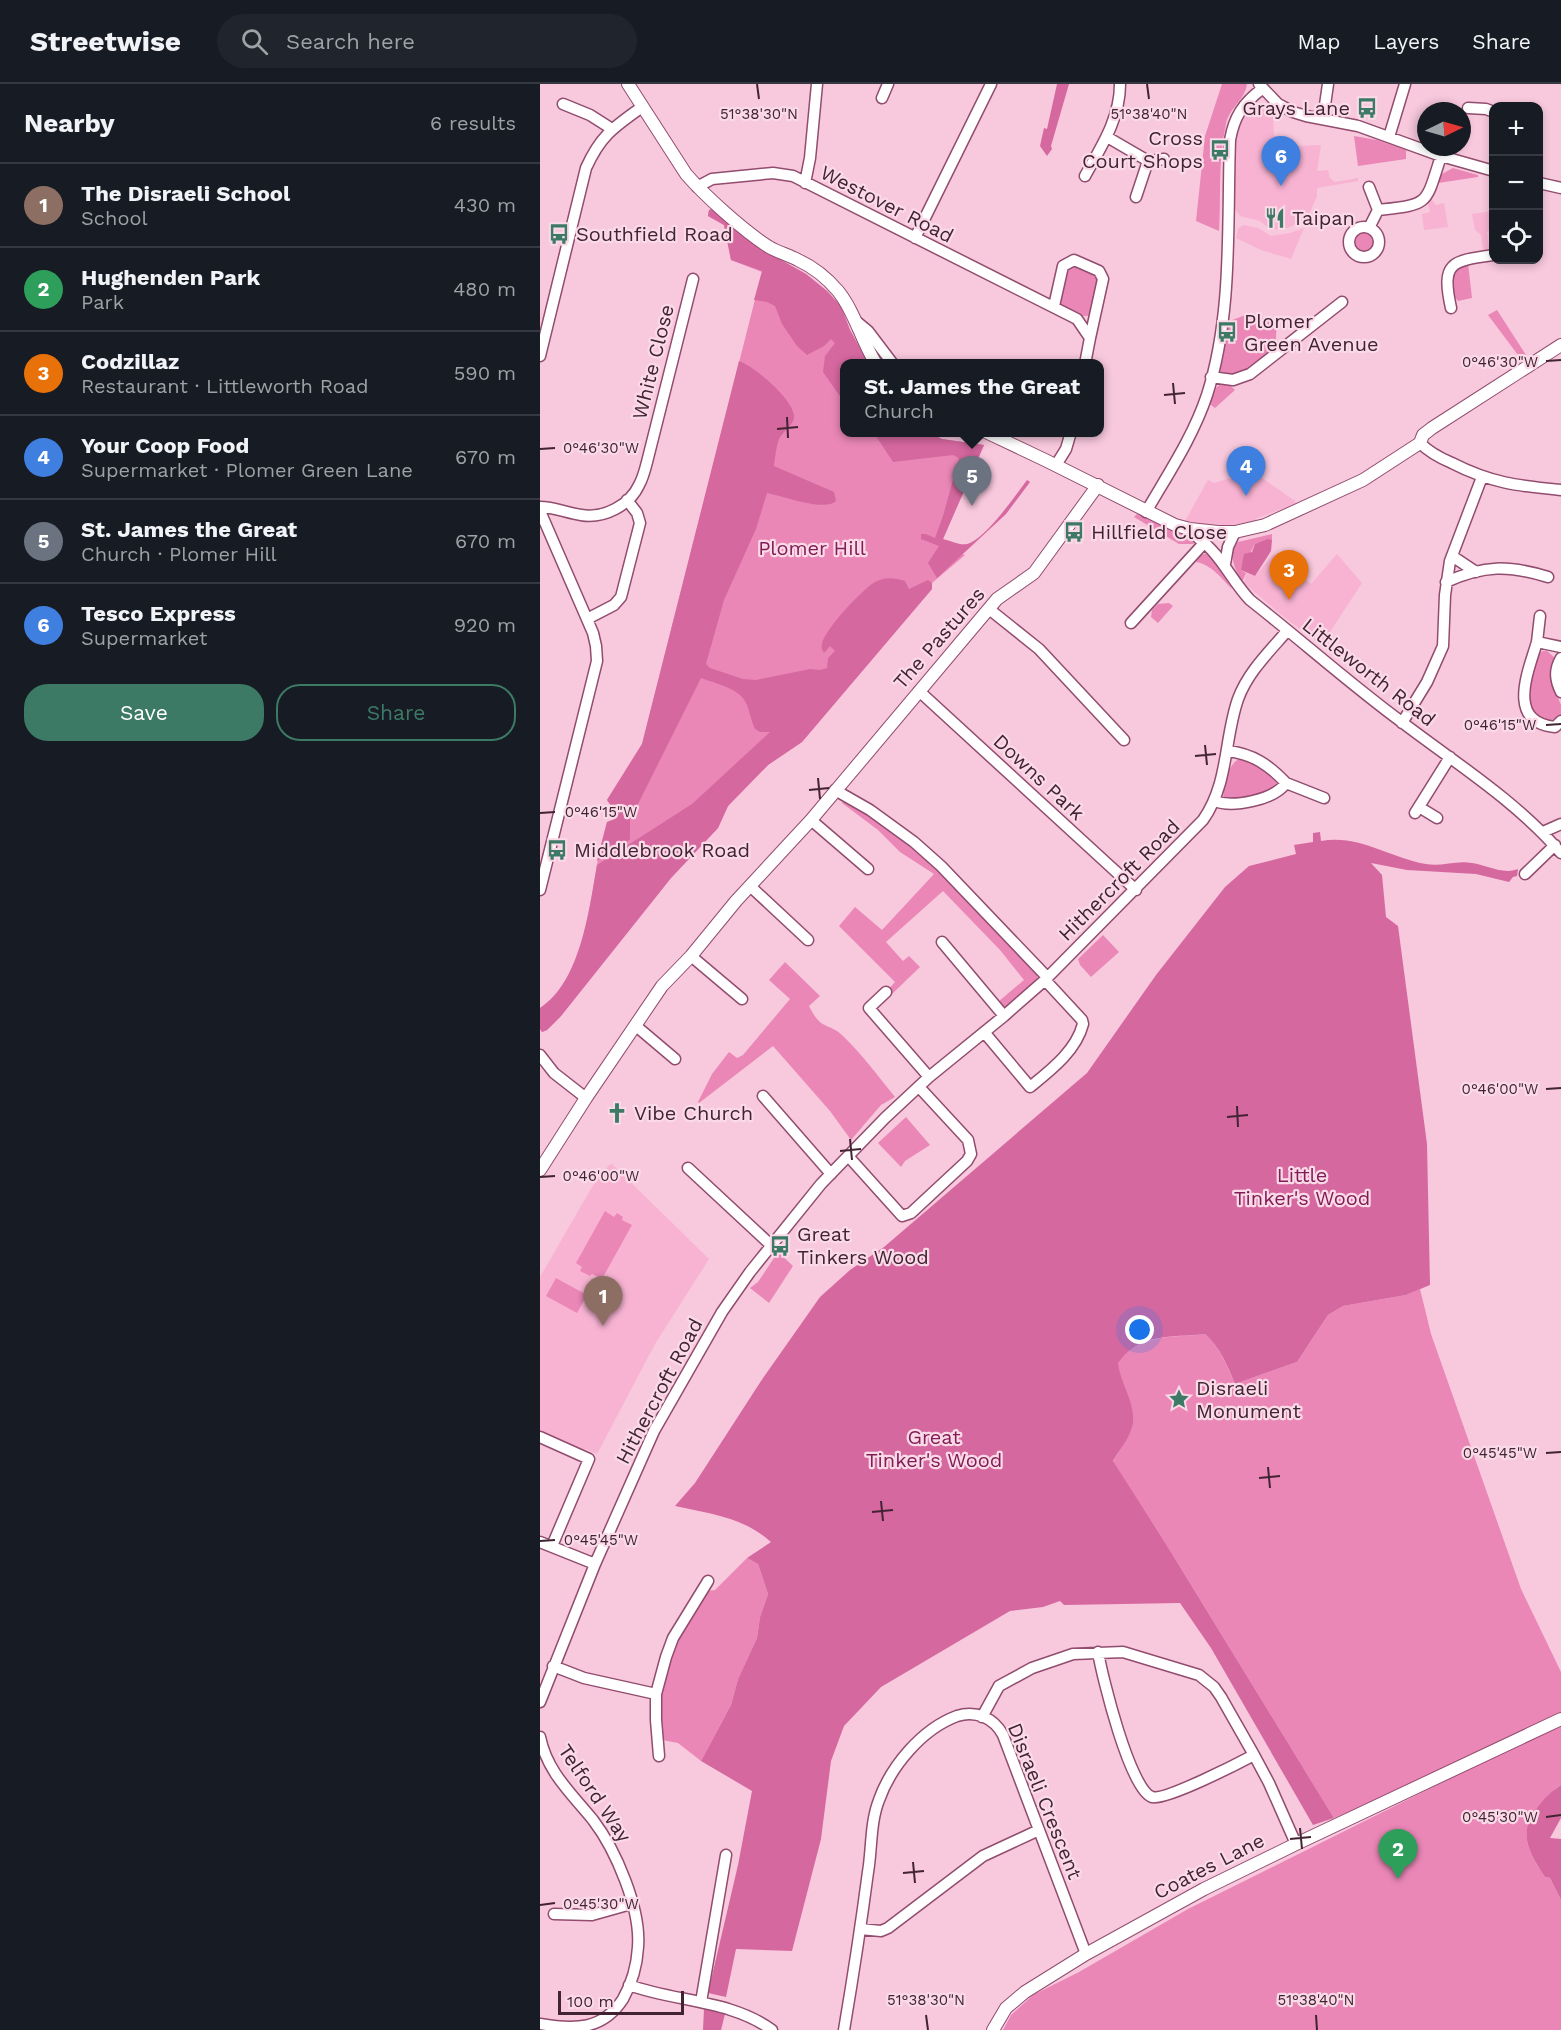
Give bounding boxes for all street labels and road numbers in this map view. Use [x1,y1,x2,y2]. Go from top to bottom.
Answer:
street label: Westover Road [816,160,958,248]
street label: White Close [627,302,679,422]
street label: The Pastures [888,582,990,694]
street label: Littleworth Road [1298,613,1440,731]
street label: Downs Park [989,729,1089,825]
street label: Hithercroft Road [1053,814,1185,946]
street label: Hithercroft Road [610,1314,708,1468]
street label: Disraeli Crescent [1003,1719,1087,1883]
street label: Telford Way [553,1739,637,1847]
street label: Coates Lane [1150,1828,1268,1904]

